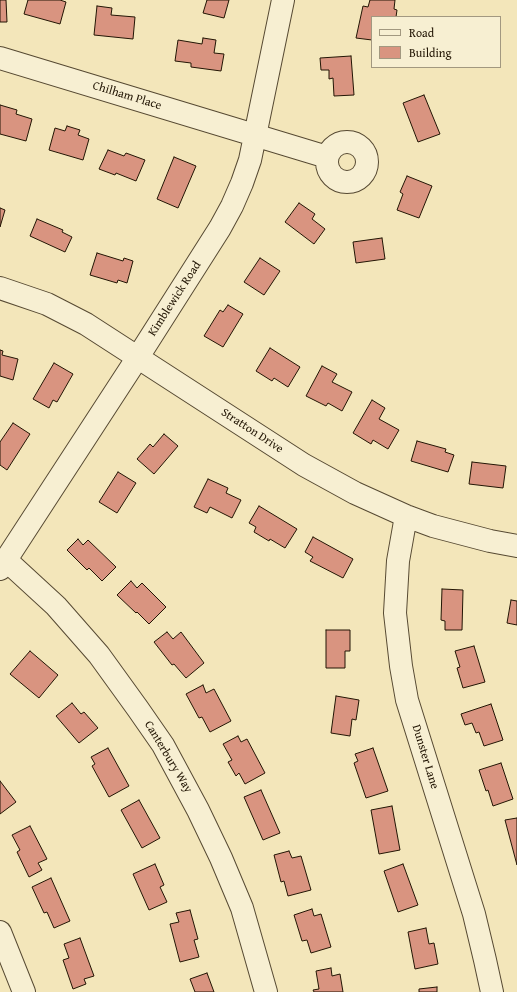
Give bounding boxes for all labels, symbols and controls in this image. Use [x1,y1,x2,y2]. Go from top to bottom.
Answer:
legend [371,16,501,68]
text: Road [409,24,434,41]
text: Building [409,44,452,61]
street label: Chilham Place [91,79,163,113]
street label: Kimblewick Road [145,259,205,339]
street label: Stratton Drive [218,405,286,457]
street label: Canterbury Way [141,718,195,796]
street label: Dunster Lane [408,723,442,791]

